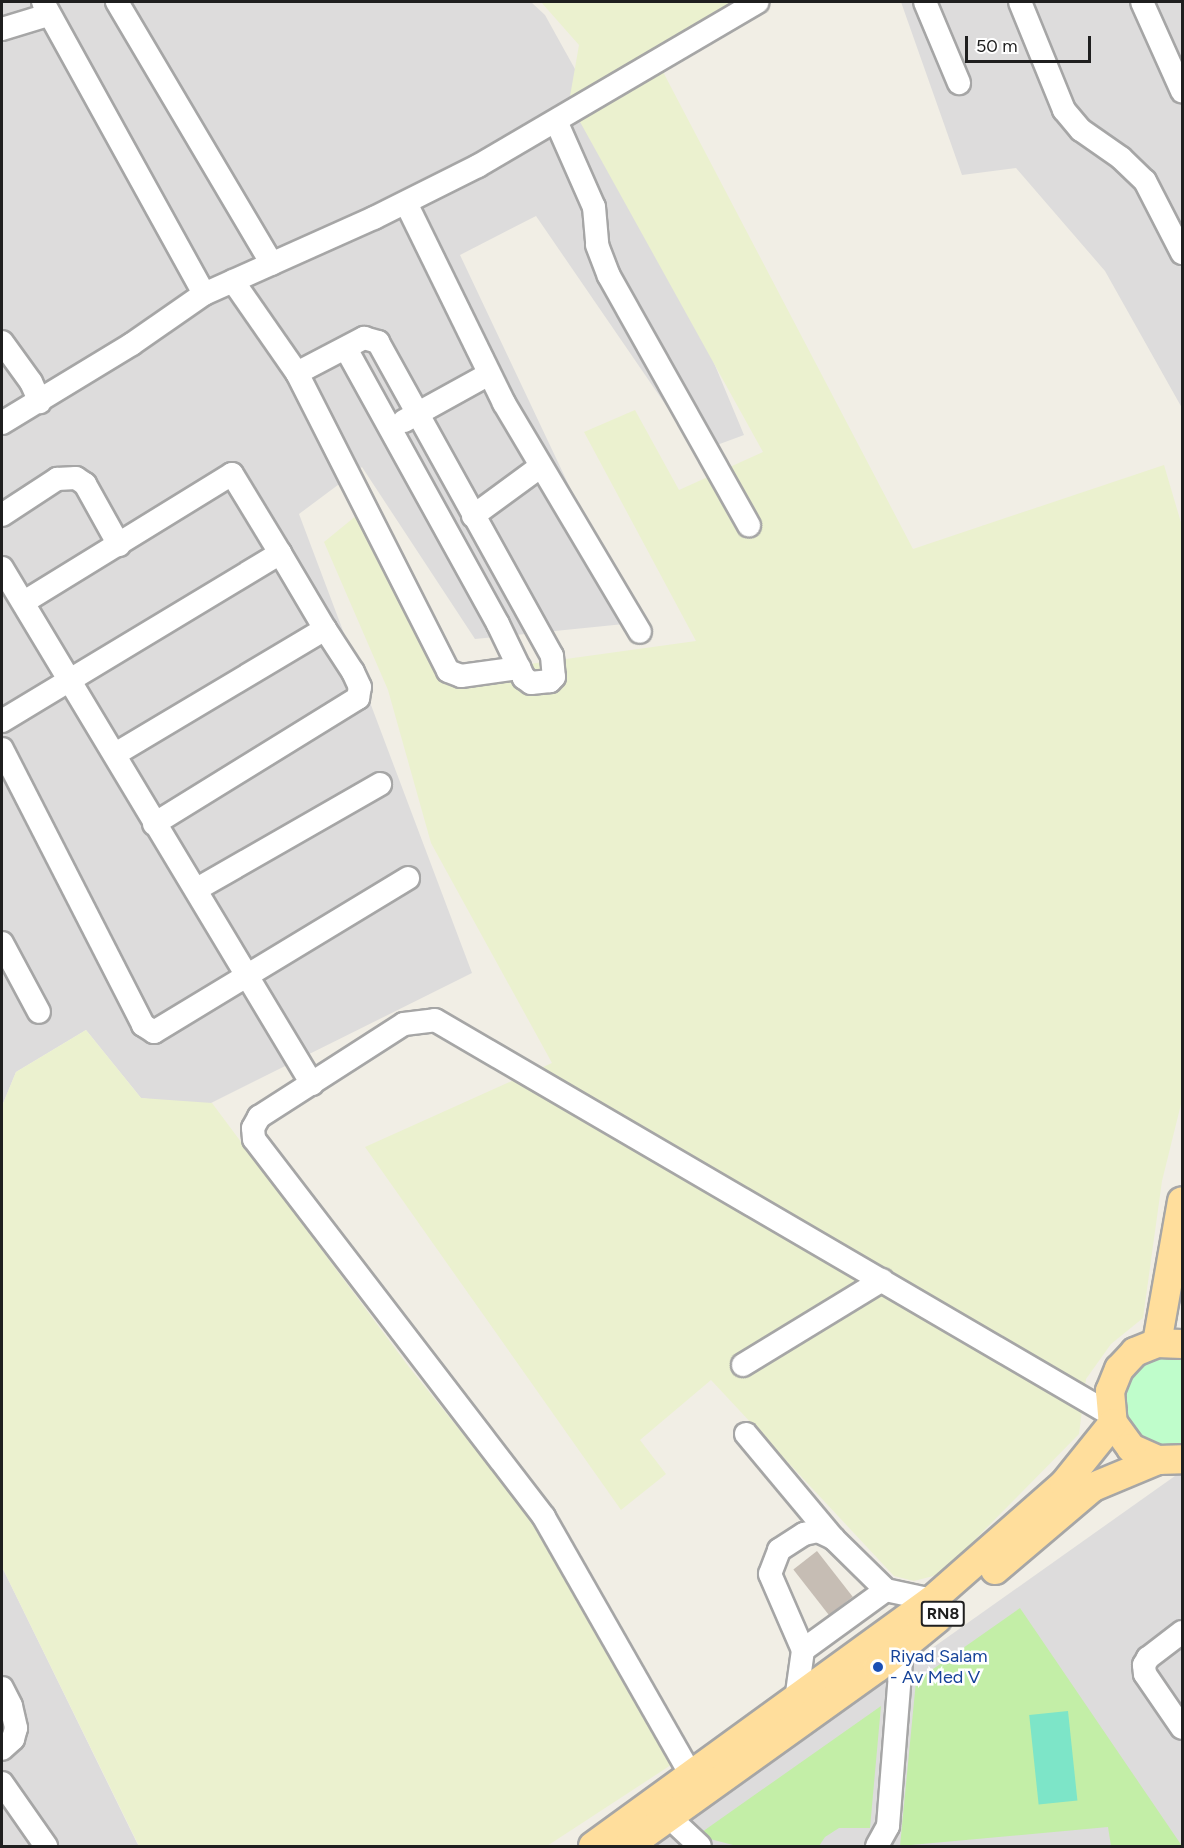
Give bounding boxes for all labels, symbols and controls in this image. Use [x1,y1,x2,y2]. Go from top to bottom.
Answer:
scale bar [968,24,1094,62]
text: 50 m [976,35,1018,57]
road number: RN8 [920,1601,966,1627]
place label: Riyad Salam - Av Med V [890,1646,988,1688]
marker: Riyad Salam - Av Med V [871,1660,885,1674]

